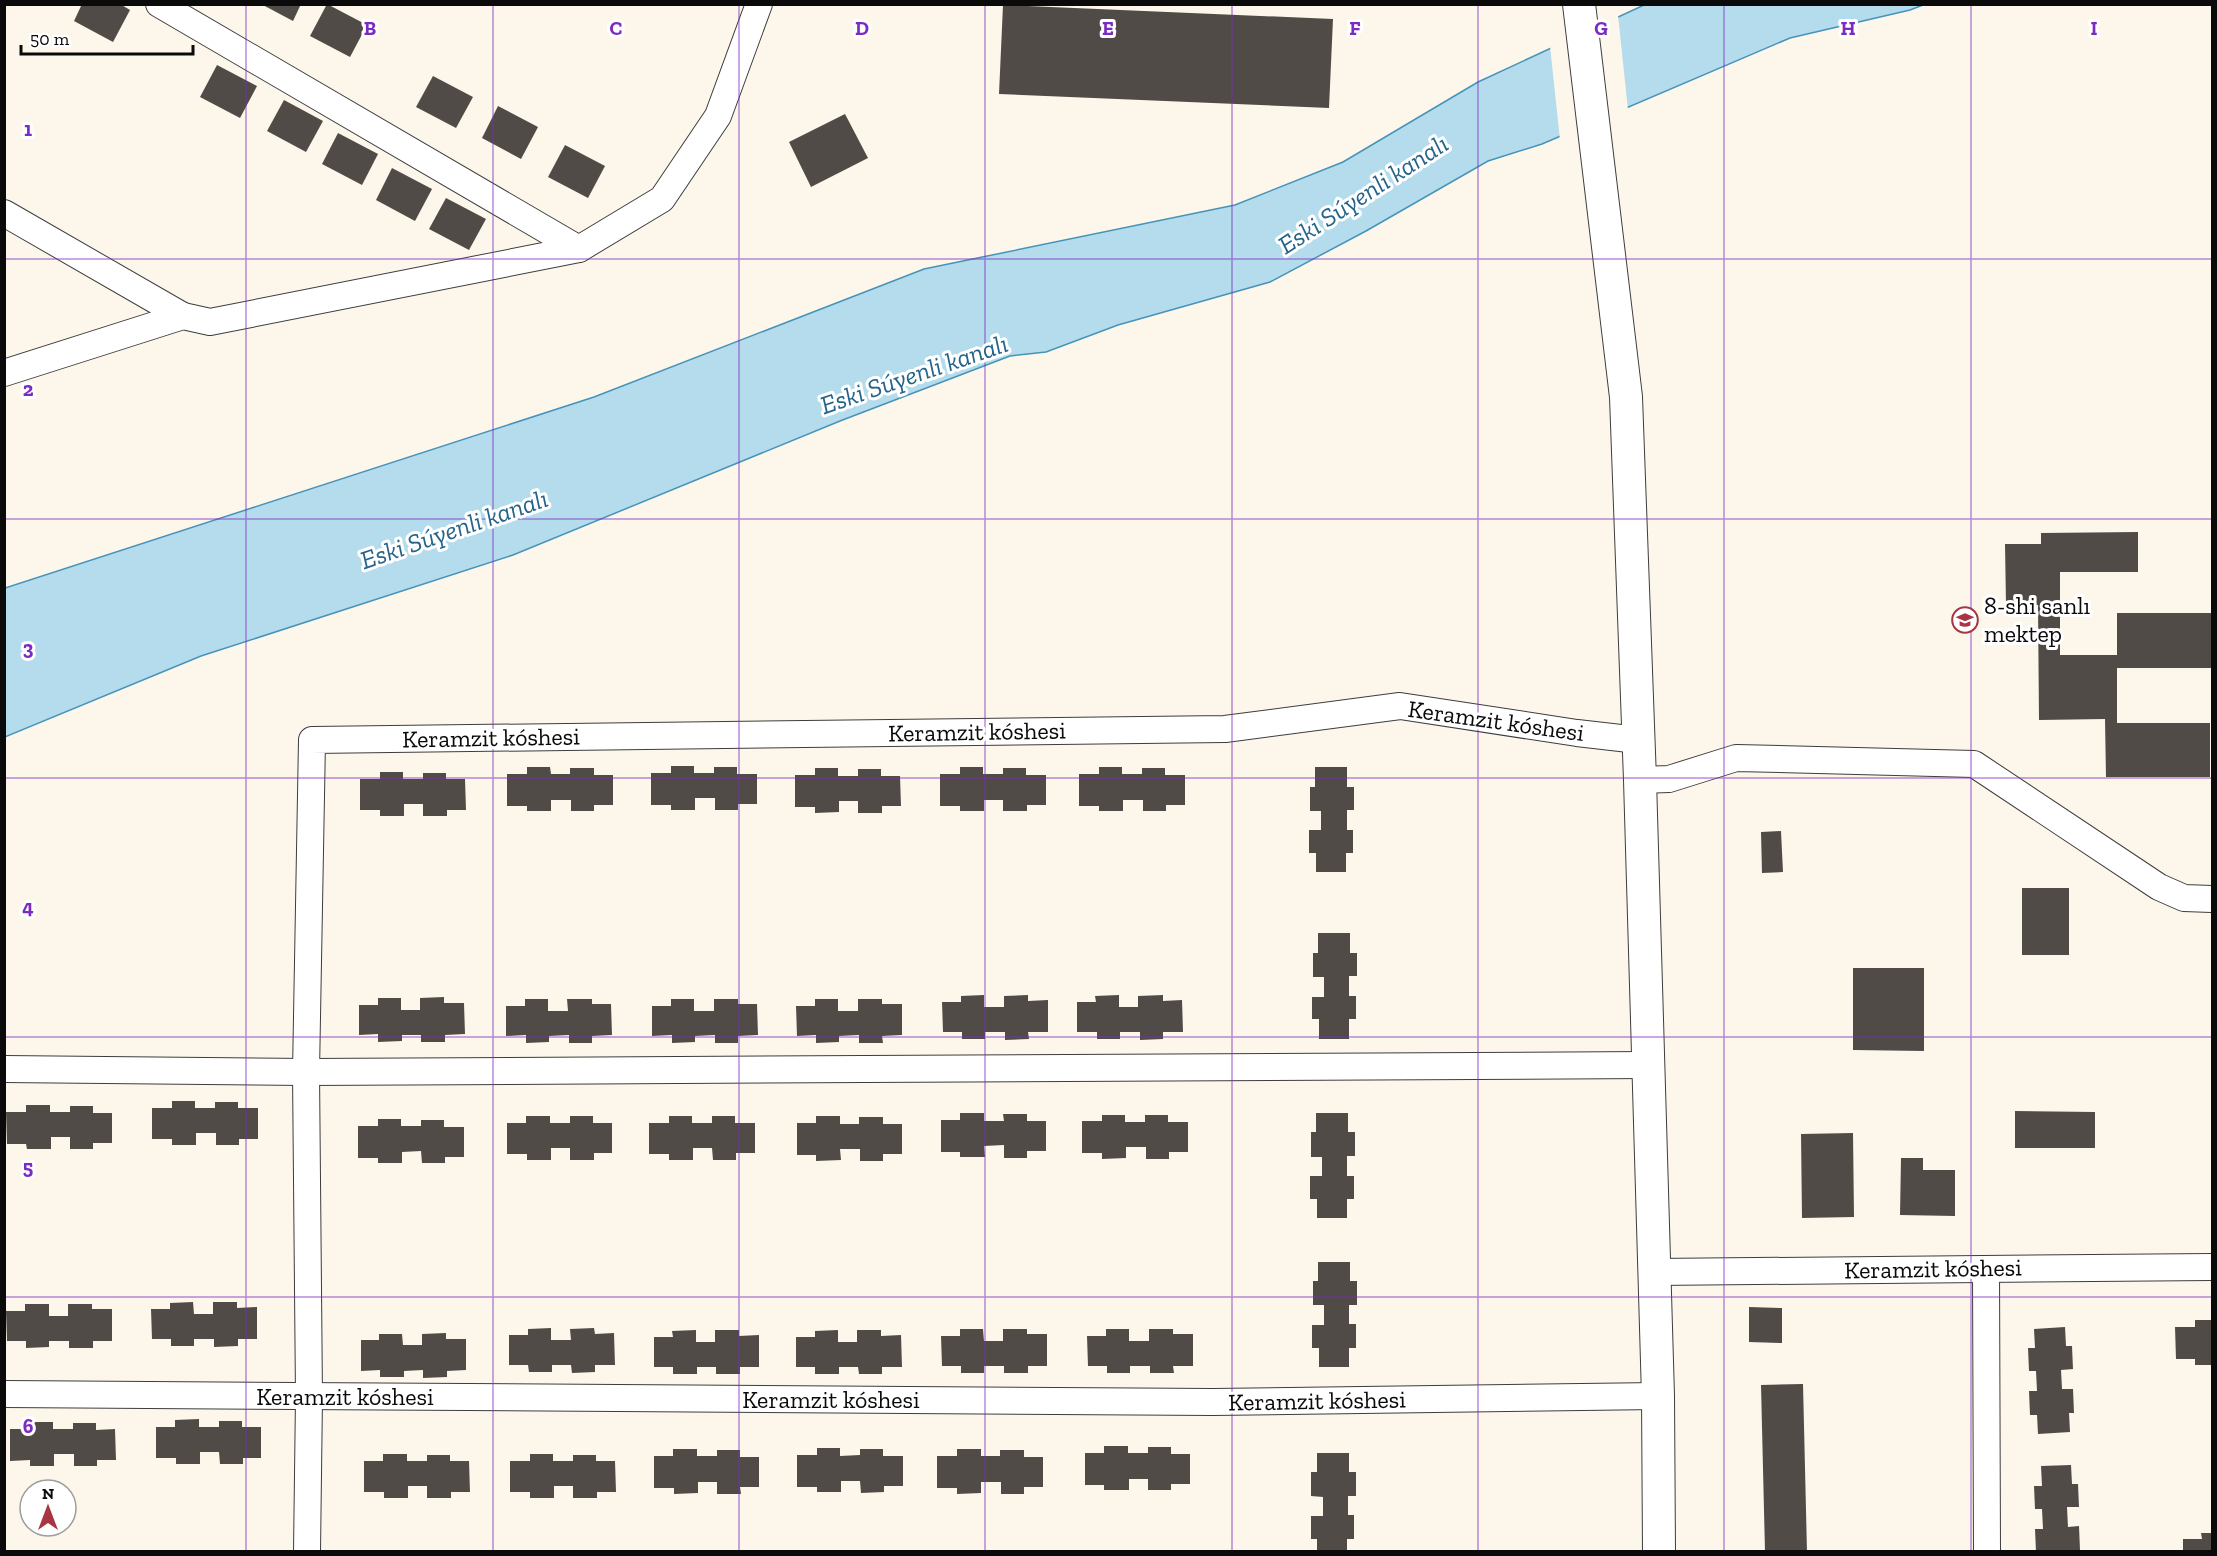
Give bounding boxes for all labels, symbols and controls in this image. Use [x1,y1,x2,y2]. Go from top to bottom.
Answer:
text: B [364,16,376,40]
text: C [610,16,623,40]
text: D [855,16,869,40]
text: E [1102,16,1114,40]
text: F [1349,16,1361,40]
text: G [1594,16,1608,40]
text: H [1840,16,1856,40]
text: I [2090,16,2098,40]
scale bar [21,18,194,56]
text: 50 m [30,28,70,50]
text: 1 [24,117,32,141]
water label: Eski Súyenli kanalı [1272,127,1454,261]
water label: Eski Súyenli kanalı [816,327,1012,421]
text: 2 [23,377,34,401]
water label: Eski Súyenli kanalı [356,482,552,576]
place label: 8-shi sanlı mektep [1984,591,2091,648]
school or university icon: 8-shi sanlı mektep [1950,605,1980,635]
text: 3 [23,636,34,660]
street label: Keramzit kóshesi [1406,694,1586,747]
street label: Keramzit kóshesi [888,715,1066,748]
street label: Keramzit kóshesi [402,721,580,754]
text: 4 [22,895,34,919]
text: 5 [23,1155,33,1179]
street label: Keramzit kóshesi [1844,1252,2022,1285]
street label: Keramzit kóshesi [256,1382,434,1411]
street label: Keramzit kóshesi [1228,1384,1406,1417]
street label: Keramzit kóshesi [742,1385,920,1414]
text: 6 [23,1414,34,1438]
north arrow [18,1478,78,1538]
text: N [42,1484,54,1503]

